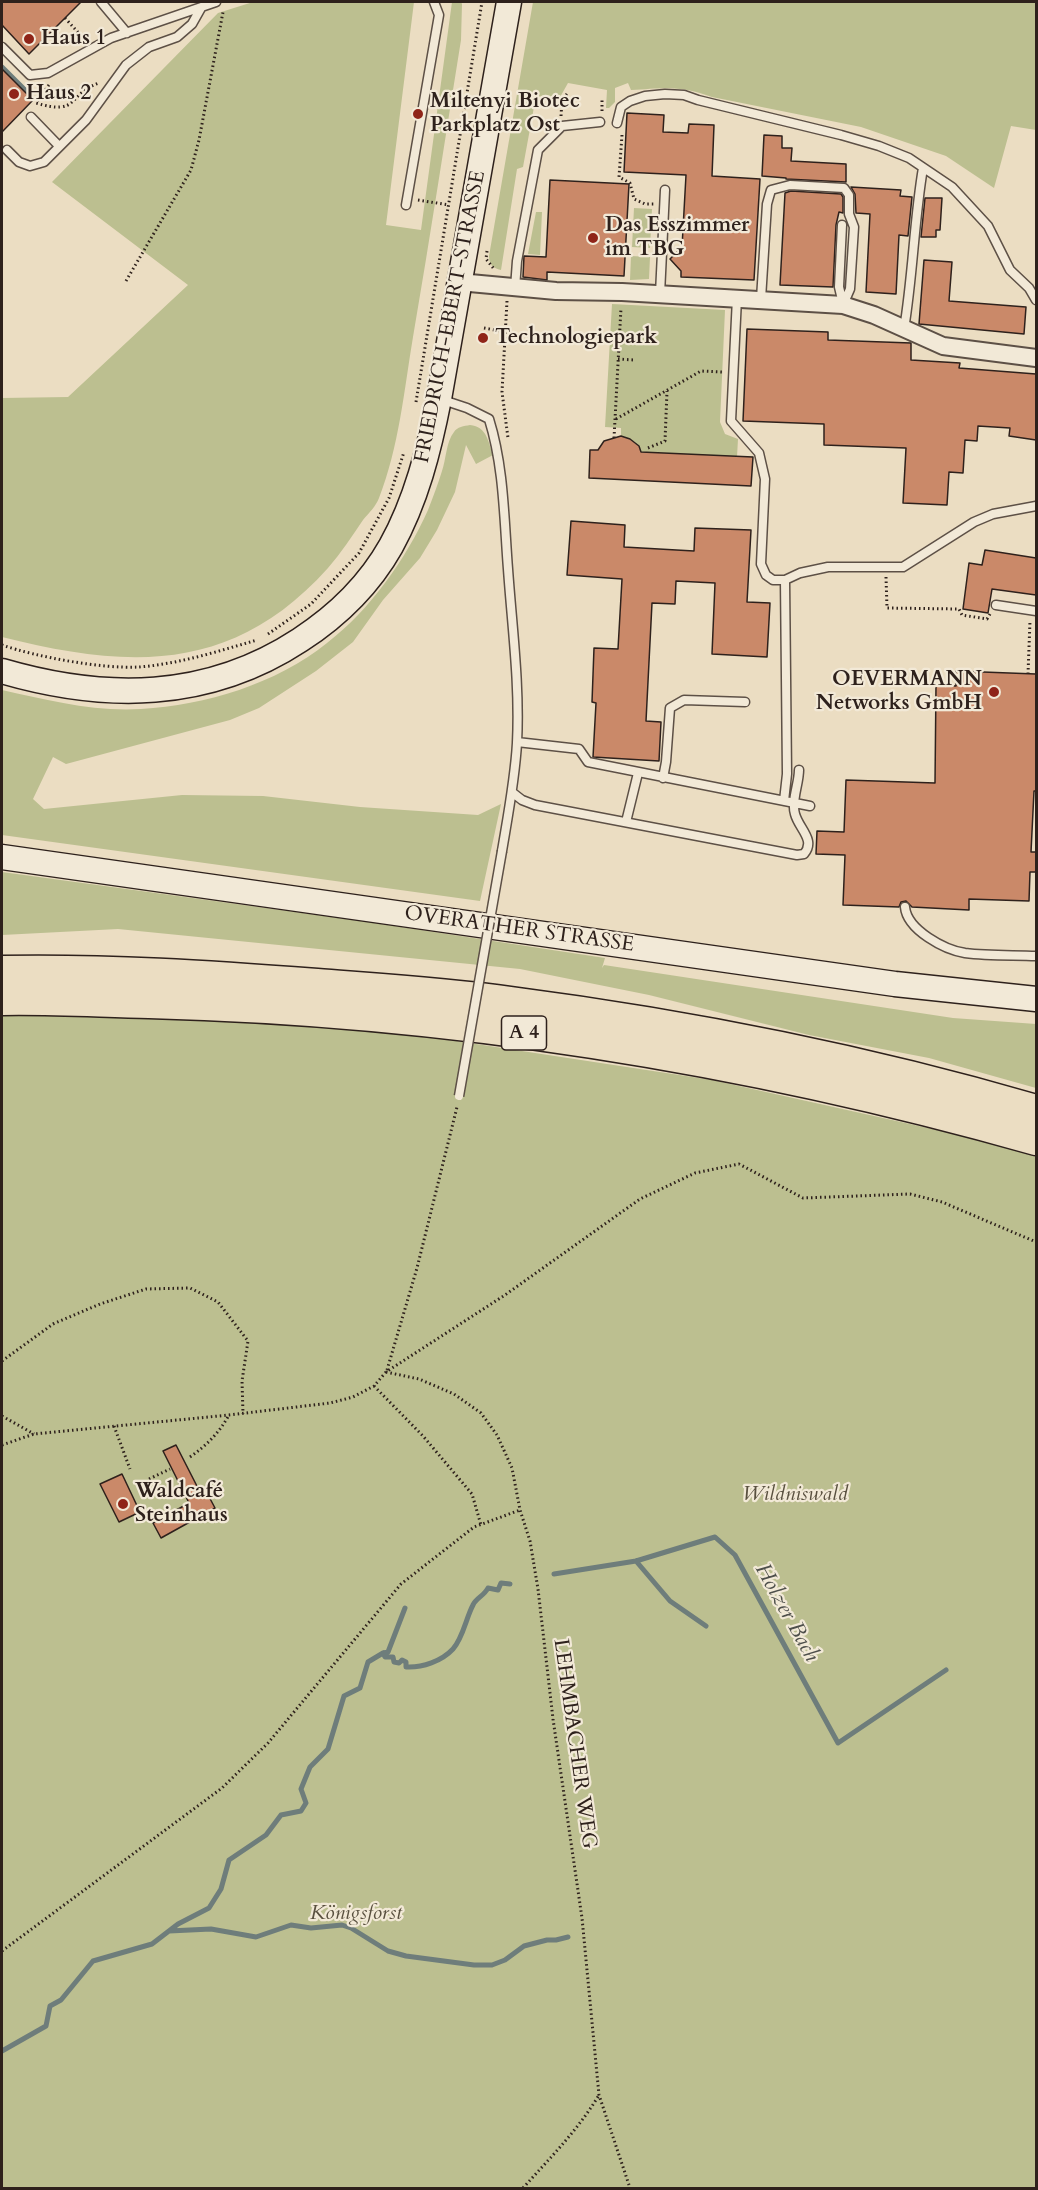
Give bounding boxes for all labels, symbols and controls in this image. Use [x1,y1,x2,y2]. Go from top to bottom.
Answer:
place label: Haus 1 [41,26,106,52]
marker: Haus 1 [22,32,36,46]
place label: Haus 2 [26,81,91,107]
marker: Haus 2 [7,87,21,101]
place label: Miltenyi Biotec Parkplatz Ost [430,89,580,139]
marker: Miltenyi Biotec Parkplatz Ost [411,107,425,121]
street label: FRIEDRICH-EBERT-STRASSE [410,169,492,465]
place label: Das Esszimmer im TBG [605,213,749,263]
marker: Das Esszimmer im TBG [586,231,600,245]
place label: Technologiepark [495,325,657,351]
marker: Technologiepark [476,331,490,345]
place label: OEVERMANN Networks GmbH [816,667,982,717]
marker: OEVERMANN Networks GmbH [987,685,1001,699]
street label: OVERATHER STRASSE [403,901,635,959]
road number: A 4 [502,1016,546,1050]
place label: Waldcafé Steinhaus [135,1479,228,1529]
park label: Wildniswald [742,1482,848,1508]
marker: Waldcafé Steinhaus [116,1497,130,1511]
water label: Holzer Bach [748,1559,824,1667]
street label: LEHMBACHER WEG [547,1637,601,1851]
park label: Königsforst [310,1901,402,1927]

